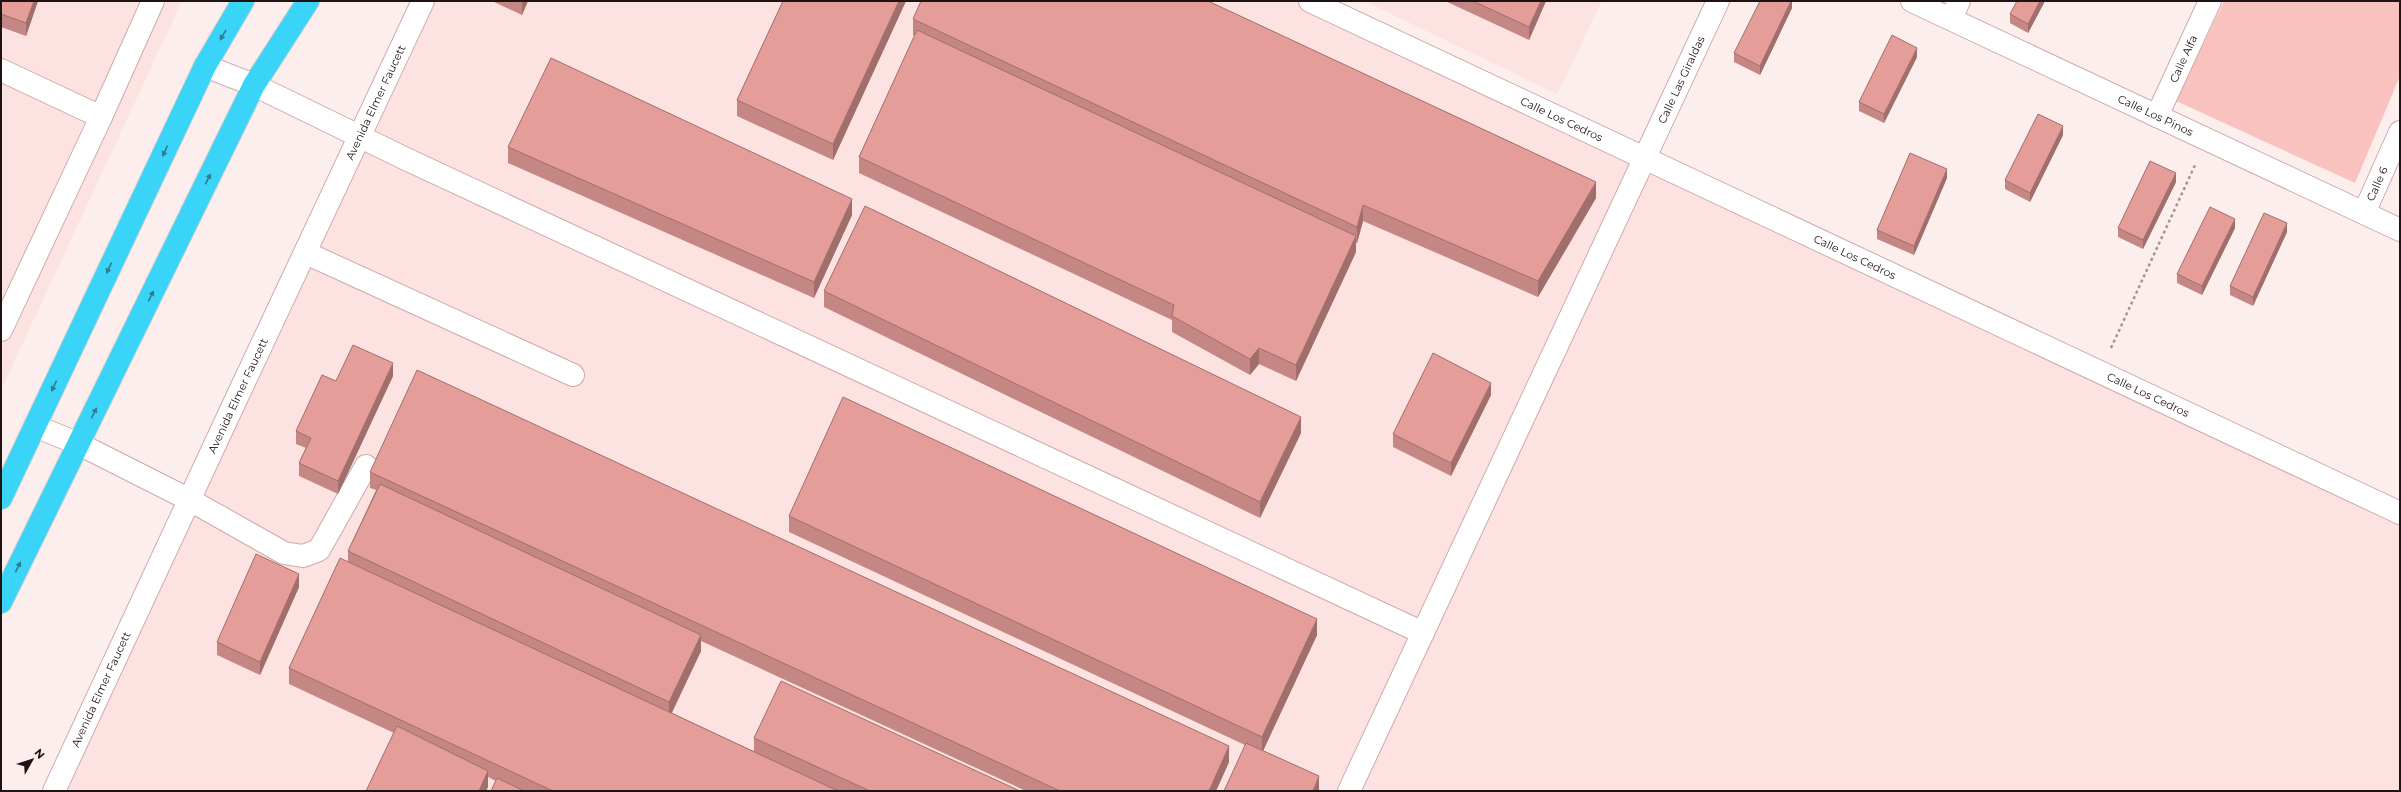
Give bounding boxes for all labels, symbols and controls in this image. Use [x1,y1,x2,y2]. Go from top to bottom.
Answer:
one-way arrow [220,29,227,41]
street label: Calle Las Giraldas [1655,33,1708,126]
street label: Calle Alfa [2166,33,2200,85]
street label: Avenida Elmer Faucett [343,42,409,162]
street label: Calle Los Pinos [2115,92,2196,139]
street label: Calle Los Cedros [1518,94,1606,145]
one-way arrow [162,145,168,156]
street label: Calle 6 [2363,164,2391,203]
one-way arrow [205,174,211,185]
street label: Calle Los Cedros [1811,232,1899,283]
one-way arrow [106,263,112,274]
one-way arrow [148,291,154,302]
street label: Avenida Elmer Faucett [205,335,271,455]
street label: Calle Los Cedros [2105,369,2192,420]
one-way arrow [51,380,57,391]
one-way arrow [91,407,97,419]
one-way arrow [15,562,21,573]
street label: Avenida Elmer Faucett [68,629,134,749]
north arrow [12,740,52,780]
text: N [32,746,48,762]

